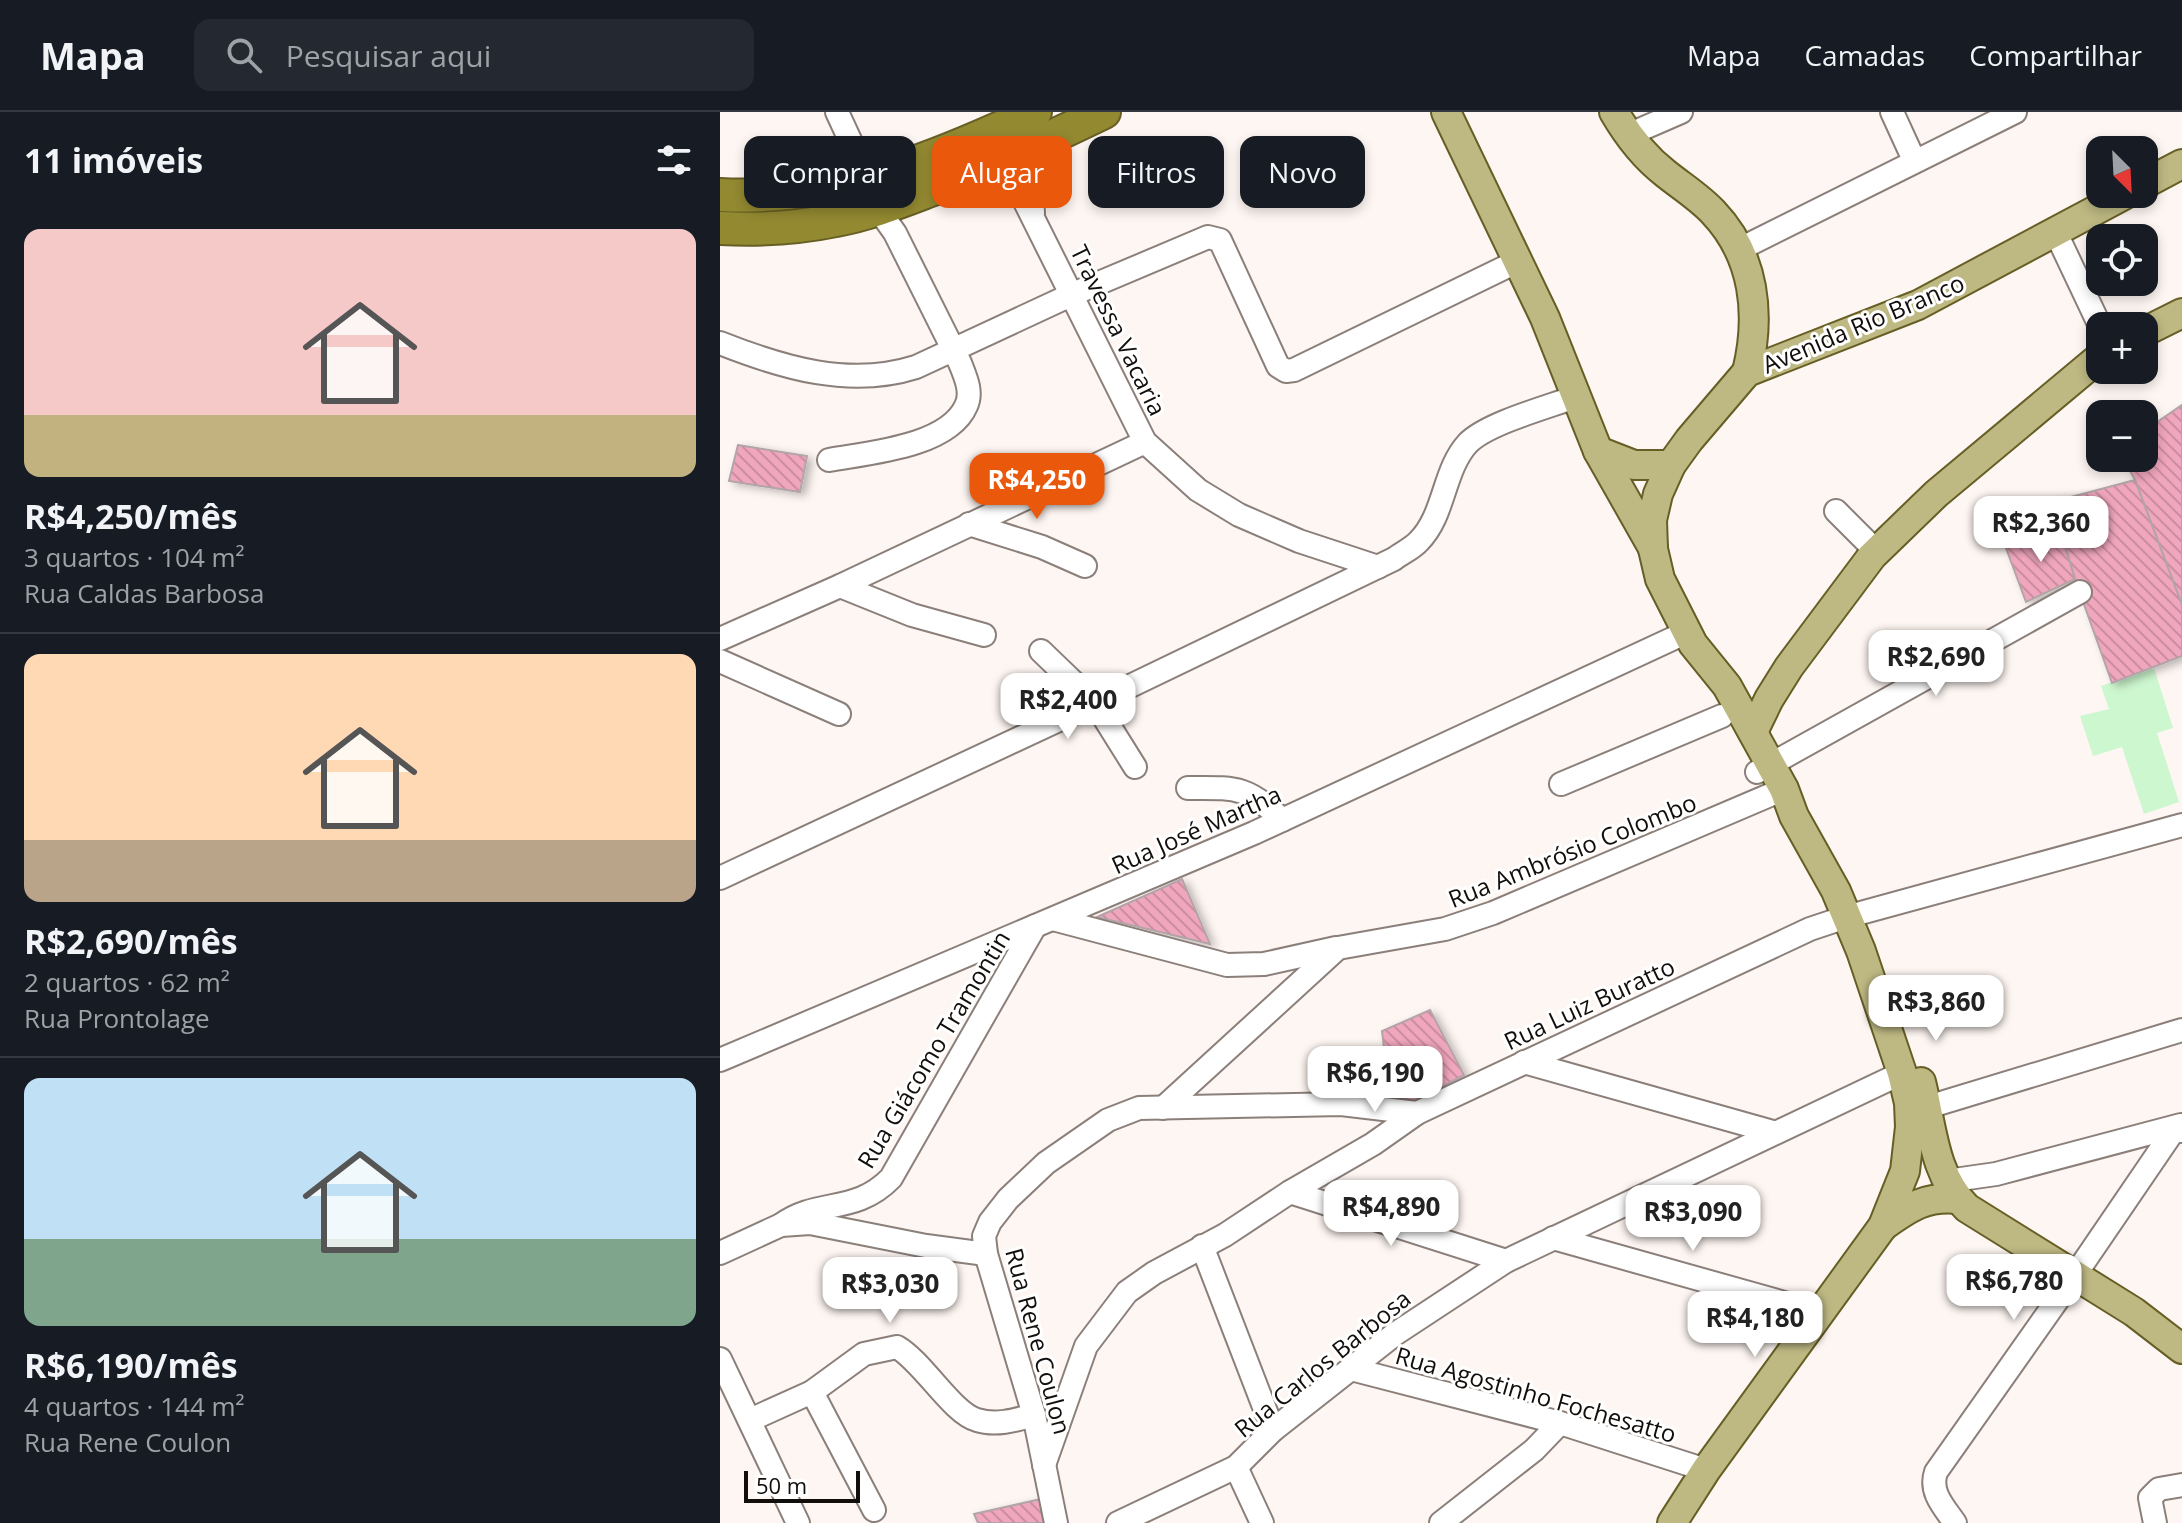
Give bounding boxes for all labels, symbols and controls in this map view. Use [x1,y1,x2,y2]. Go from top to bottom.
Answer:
search box [194,19,754,91]
text: Mapa [40,29,146,81]
icon: search [222,33,266,77]
text: Pesquisar aqui [286,35,491,76]
text: Mapa [1687,36,1760,74]
text: Camadas [1804,36,1925,74]
text: Compartilhar [1969,36,2142,74]
chip: Comprar [744,136,916,208]
chip: Alugar [932,136,1072,208]
chip: Filtros [1088,136,1224,208]
chip: Novo [1240,136,1365,208]
north arrow [2086,136,2158,208]
map controls [2086,136,2158,472]
text: 11 imóveis [24,137,203,183]
icon: filters [652,138,696,182]
button: locate [2086,224,2158,296]
street label: Travessa Vacaria [1063,239,1175,421]
street label: Avenida Rio Branco [1757,266,1969,380]
icon: home [288,281,432,425]
button: + [2086,312,2158,384]
button: − [2086,400,2158,472]
pin: R$4,250 [963,453,1111,521]
text: R$4,250 [988,461,1086,497]
text: R$4,250/mês [24,493,238,539]
pin: R$2,360 [1967,496,2115,564]
text: R$2,360 [1992,504,2090,540]
text: 3 quartos · 104 m² [24,539,245,575]
text: Rua Caldas Barbosa [24,575,264,611]
pin: R$2,690 [1862,630,2010,698]
text: R$2,690 [1887,638,1985,674]
pin: R$2,400 [994,673,1142,741]
text: R$2,400 [1019,681,1117,717]
icon: home [288,706,432,850]
street label: Rua José Martha [1106,777,1286,881]
street label: Rua Ambrósio Colombo [1443,785,1701,915]
text: R$2,690/mês [24,918,238,964]
street label: Rua Giácomo Tramontin [849,924,1017,1174]
street label: Rua Luiz Buratto [1498,949,1680,1057]
text: 2 quartos · 62 m² [24,964,230,1000]
pin: R$3,860 [1862,975,2010,1043]
text: R$3,860 [1887,983,1985,1019]
text: Rua Prontolage [24,1000,210,1036]
pin: R$6,190 [1301,1046,1449,1114]
text: R$6,190 [1326,1054,1424,1090]
icon: home [288,1130,432,1274]
pin: R$4,890 [1317,1180,1465,1248]
pin: R$3,090 [1619,1185,1767,1253]
text: R$4,890 [1342,1188,1440,1224]
text: R$3,090 [1644,1193,1742,1229]
street label: Rua Rene Coulon [998,1244,1080,1438]
pin: R$6,780 [1940,1254,2088,1322]
pin: R$3,030 [816,1257,964,1325]
text: R$6,780 [1965,1262,2063,1298]
text: R$3,030 [841,1265,939,1301]
street label: Rua Carlos Barbosa [1227,1282,1417,1444]
pin: R$4,180 [1681,1291,1829,1359]
text: R$4,180 [1706,1299,1804,1335]
street label: Rua Agostinho Fochesatto [1392,1338,1680,1450]
text: R$6,190/mês [24,1342,238,1388]
text: 4 quartos · 144 m² [24,1388,245,1424]
text: Rua Rene Coulon [24,1424,231,1460]
scale bar [744,1467,860,1503]
text: 50 m [756,1470,807,1500]

